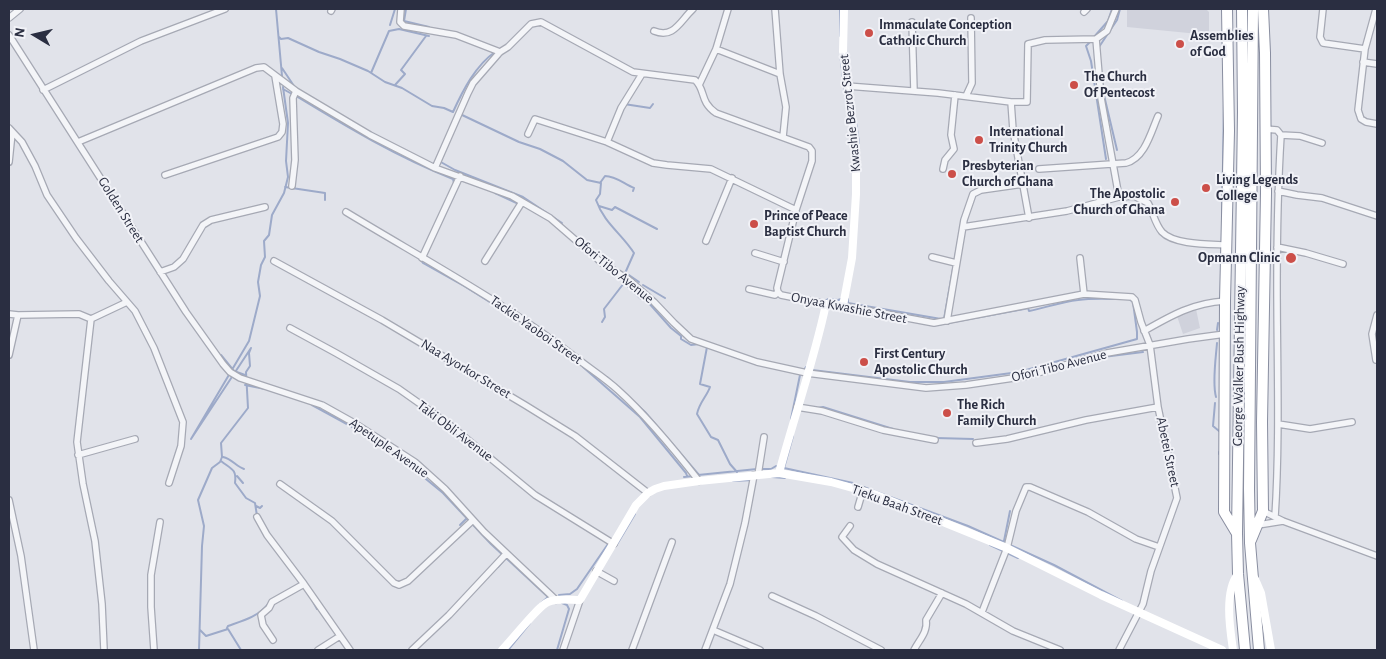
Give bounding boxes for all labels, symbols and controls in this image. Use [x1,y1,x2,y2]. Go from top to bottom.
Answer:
north arrow [10,10,60,60]
place label: Immaculate Conception Catholic Church [879,17,1012,49]
text: N [13,27,28,39]
marker: Immaculate Conception Catholic Church [863,27,875,39]
place label: Assemblies of God [1190,28,1254,60]
marker: Assemblies of God [1174,38,1186,50]
street label: Kwashie Bezrot Street [835,53,865,173]
place label: The Church Of Pentecost [1084,69,1155,102]
marker: The Church Of Pentecost [1068,79,1080,91]
place label: International Trinity Church [989,124,1068,156]
marker: International Trinity Church [973,134,985,146]
place label: Presbyterian Church of Ghana [962,158,1054,190]
marker: Presbyterian Church of Ghana [946,168,958,180]
place label: Living Legends College [1216,172,1298,204]
street label: Golden Street [94,174,148,246]
marker: Living Legends College [1200,182,1212,194]
place label: The Apostolic Church of Ghana [1073,186,1165,218]
marker: The Apostolic Church of Ghana [1169,196,1181,208]
place label: Prince of Peace Baptist Church [764,208,848,240]
marker: Prince of Peace Baptist Church [748,218,760,230]
street label: Ofori Tibo Avenue [571,233,657,307]
place label: Opmann Clinic [1198,250,1280,266]
marker: Opmann Clinic [1284,251,1298,265]
street label: George Walker Bush Highway [1229,286,1249,446]
street label: Onyaa Kwashie Street [790,289,908,327]
street label: Tackie Yaoboi Street [487,292,585,368]
street label: Naa Ayorkor Street [418,336,514,402]
place label: First Century Apostolic Church [874,346,968,378]
street label: Ofori Tibo Avenue [1010,346,1108,386]
marker: First Century Apostolic Church [858,356,870,368]
street label: Taki Obli Avenue [414,397,496,465]
place label: The Rich Family Church [957,397,1036,430]
marker: The Rich Family Church [941,407,953,419]
street label: Apetuple Avenue [346,414,432,482]
street label: Abetei Street [1152,415,1184,489]
street label: Tieku Baah Street [849,481,945,529]

